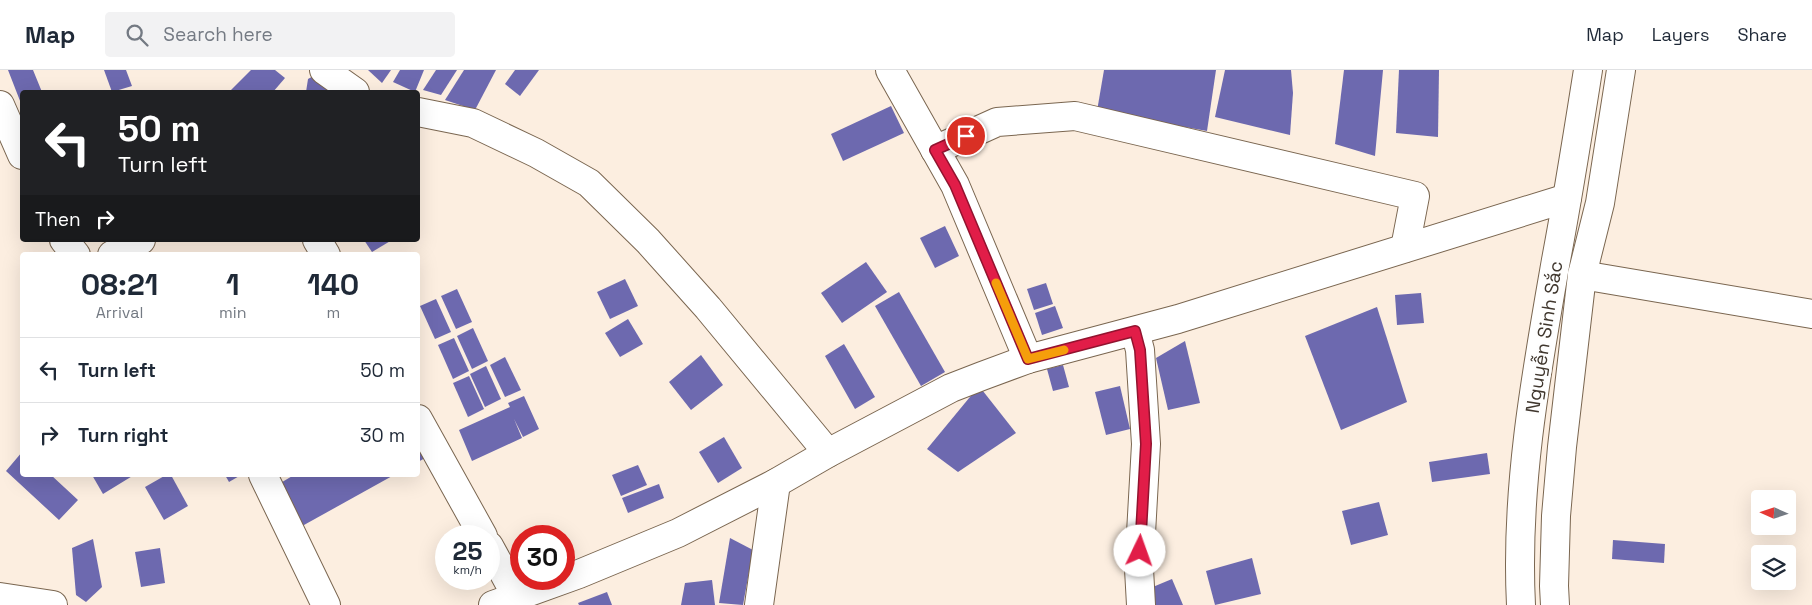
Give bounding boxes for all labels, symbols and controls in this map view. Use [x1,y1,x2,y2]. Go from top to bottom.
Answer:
search box [105,12,455,57]
text: Map [25,19,75,50]
icon: search [123,21,151,49]
text: Search here [163,22,273,47]
text: Map [1586,23,1624,46]
text: Layers [1652,23,1709,46]
text: Share [1737,23,1787,46]
text: 50 m [118,107,200,151]
icon: left [35,110,100,175]
pin [945,115,987,157]
icon: arrive [952,122,980,150]
text: Turn left [118,150,208,178]
icon: right [91,205,119,233]
text: Then [35,207,81,232]
street label: Nguyễn Sinh Sắc [1520,259,1568,415]
text: 08:21 [81,265,158,304]
text: 1 [226,265,240,304]
text: 140 [307,265,359,304]
text: Arrival [96,302,143,323]
text: min [219,302,247,323]
text: m [326,302,340,323]
icon: left [35,356,63,384]
text: Turn left [78,358,156,383]
text: 50 m [360,358,405,383]
icon: right [35,421,63,449]
text: Turn right [78,423,168,448]
text: 30 m [360,423,405,448]
north arrow [1751,490,1796,535]
map controls [1751,490,1796,590]
position arrow [1113,524,1165,576]
speed limit sign: 30 [510,525,575,590]
text: 25 [453,535,482,567]
button: layers [1751,545,1796,590]
text: km/h [453,562,482,578]

